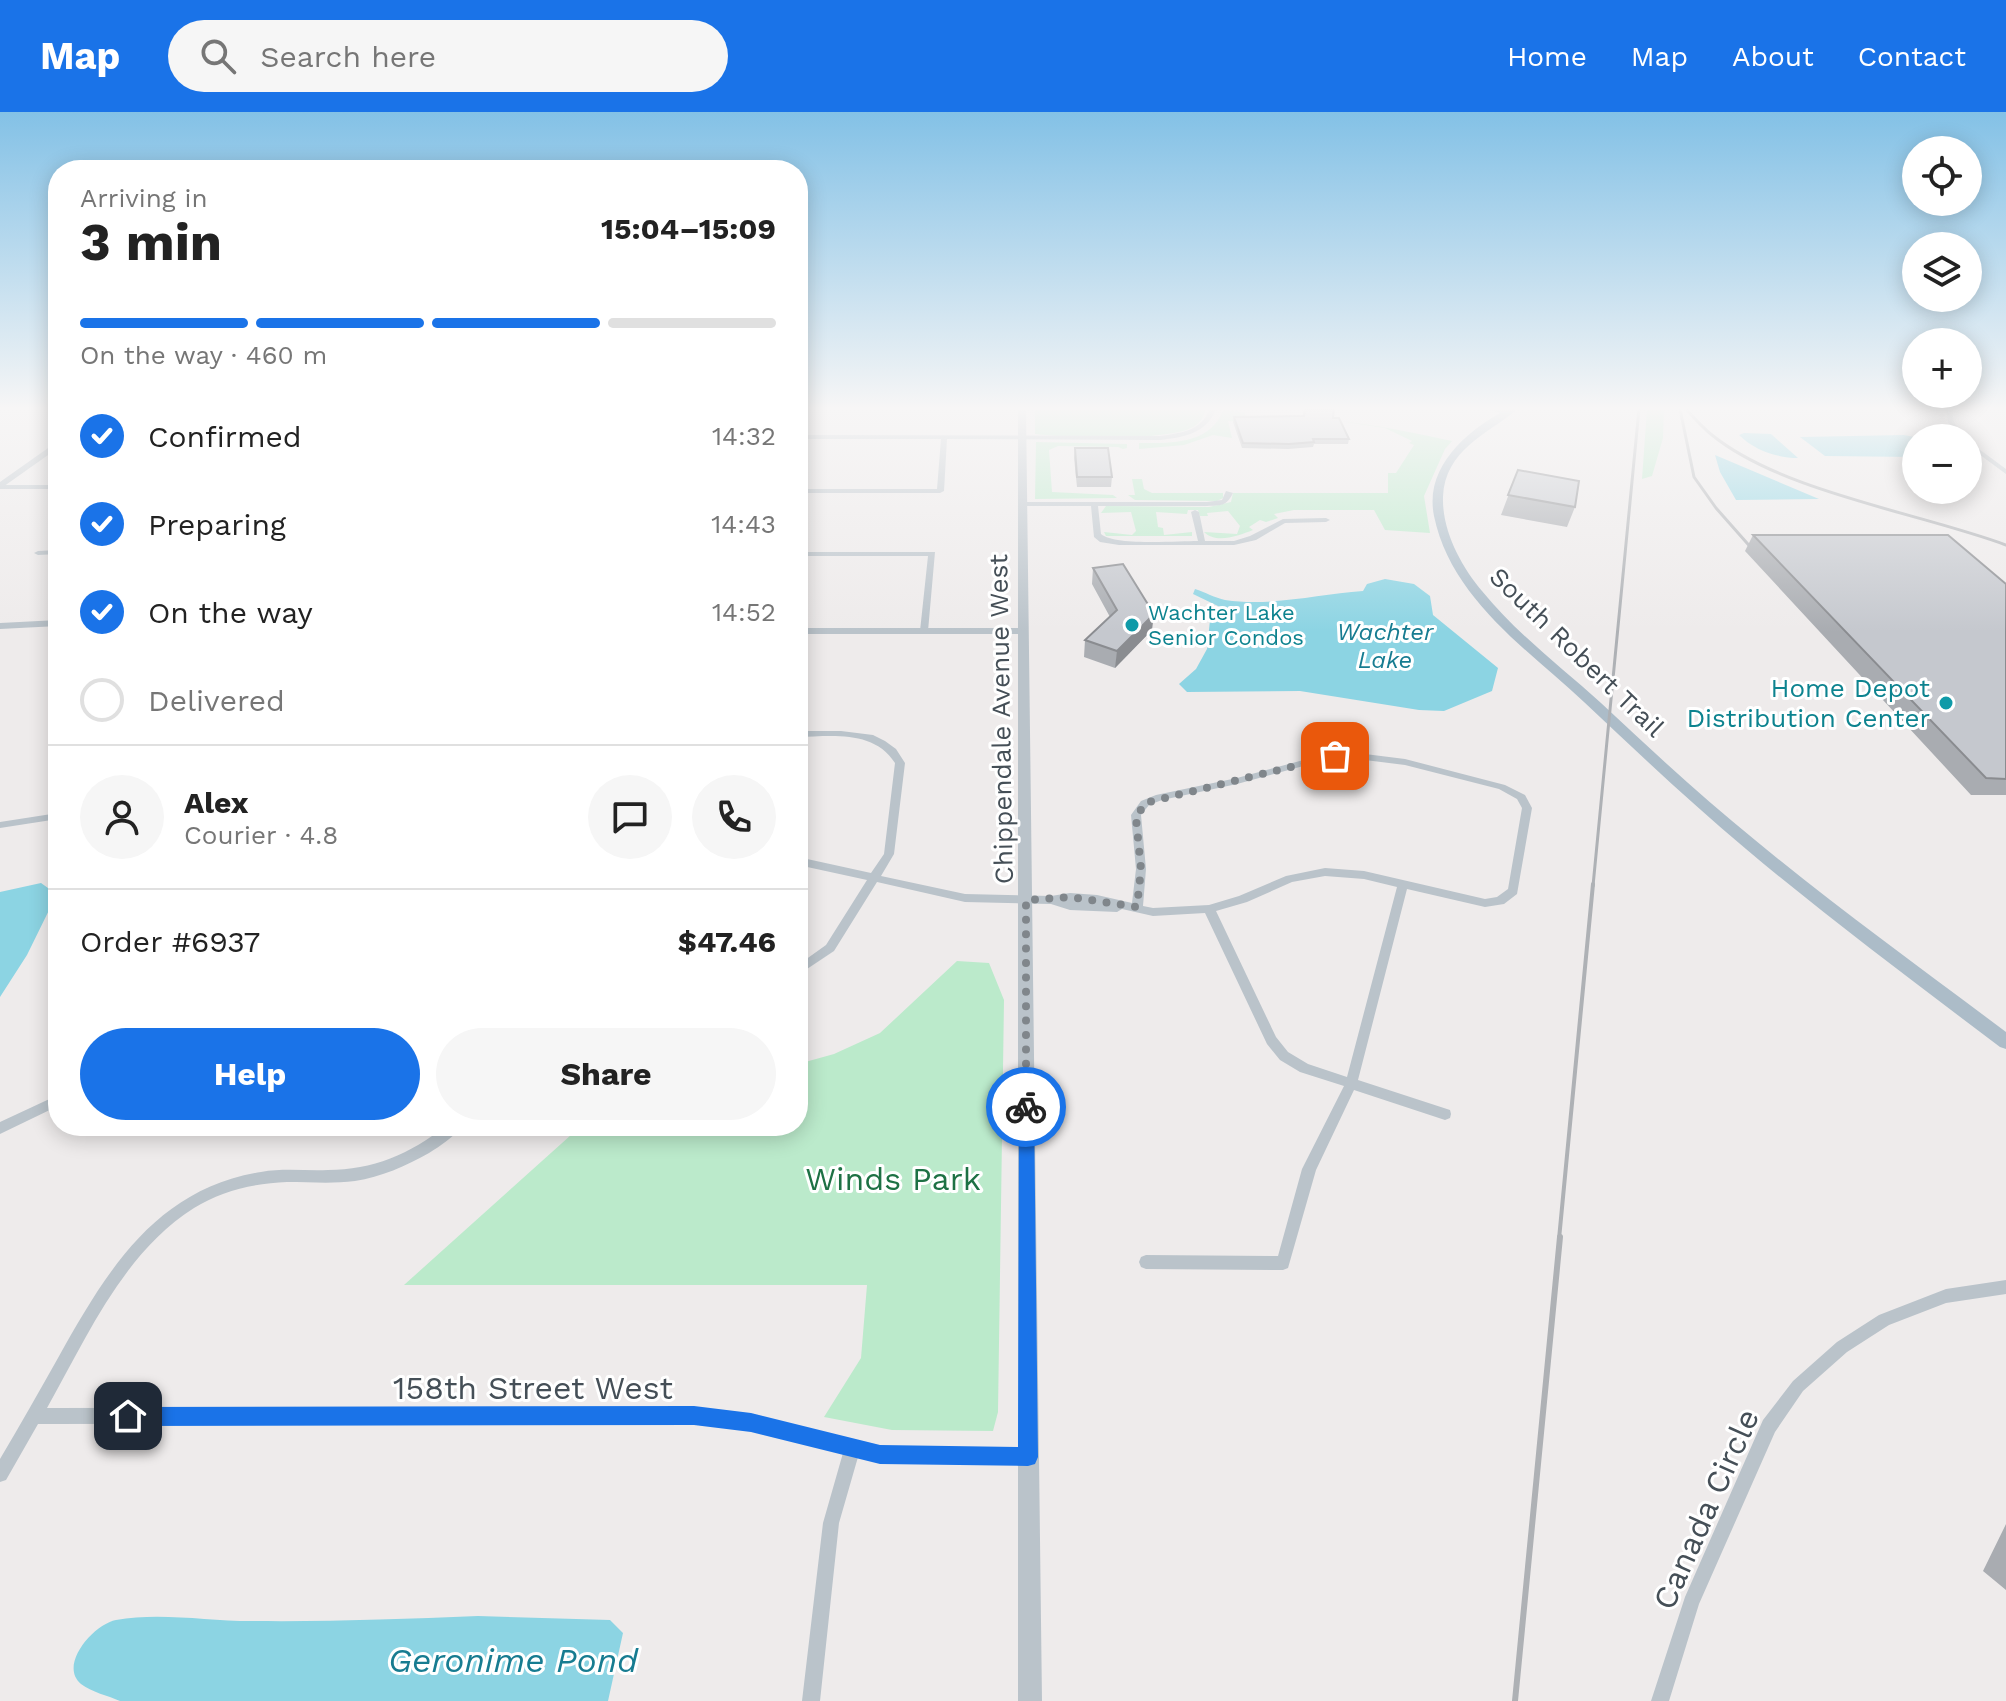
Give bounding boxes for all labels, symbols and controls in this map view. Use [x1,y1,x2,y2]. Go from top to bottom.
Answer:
search box [168,20,728,92]
text: Map [40,34,120,78]
icon: search [196,34,240,78]
text: Search here [260,39,436,74]
text: Home [1507,40,1587,73]
text: Map [1631,40,1688,73]
text: About [1732,40,1814,73]
text: Contact [1858,40,1966,73]
map controls [1902,136,1982,504]
button: locate [1902,136,1982,216]
text: Arriving in [80,183,208,213]
text: 15:04–15:09 [601,211,776,246]
text: 3 min [80,212,222,273]
button: layers [1902,232,1982,312]
button: + [1902,328,1982,408]
text: On the way · 460 m [80,340,327,370]
icon: check [80,414,124,458]
text: Confirmed [148,419,302,454]
text: 14:32 [712,421,776,451]
button: − [1902,424,1982,504]
icon: check [80,502,124,546]
text: Preparing [148,507,286,542]
text: 14:43 [711,509,776,539]
street label: Chippendale Avenue West [983,554,1019,884]
street label: South Robert Trail [1484,561,1670,743]
icon: check [80,590,124,634]
text: On the way [148,595,313,630]
text: 14:52 [712,597,776,627]
place label: Wachter Lake Senior Condos [1148,600,1304,650]
marker: Wachter Lake Senior Condos [1123,616,1141,634]
water label: Wachter Lake [1337,618,1435,674]
place label: Home Depot Distribution Center [1686,673,1930,733]
text: Delivered [148,683,285,718]
marker: Home Depot Distribution Center [1937,694,1955,712]
pin [1301,722,1369,790]
icon: bag [1313,734,1357,778]
button: person [80,775,164,859]
button: chat [588,775,672,859]
button: phone [692,775,776,859]
text: Alex [184,785,248,820]
text: Courier · 4.8 [184,820,338,850]
text: Order #6937 [80,924,260,959]
text: $47.46 [678,924,776,959]
button: Help [80,1028,420,1120]
button: Share [436,1028,776,1120]
courier [986,1067,1066,1147]
icon: bike [1004,1085,1048,1129]
park label: Winds Park [805,1160,981,1198]
street label: 158th Street West [393,1369,673,1407]
pin [94,1382,162,1450]
icon: home [106,1394,150,1438]
street label: Canada Circle [1645,1403,1767,1615]
water label: Geronime Pond [388,1640,639,1680]

